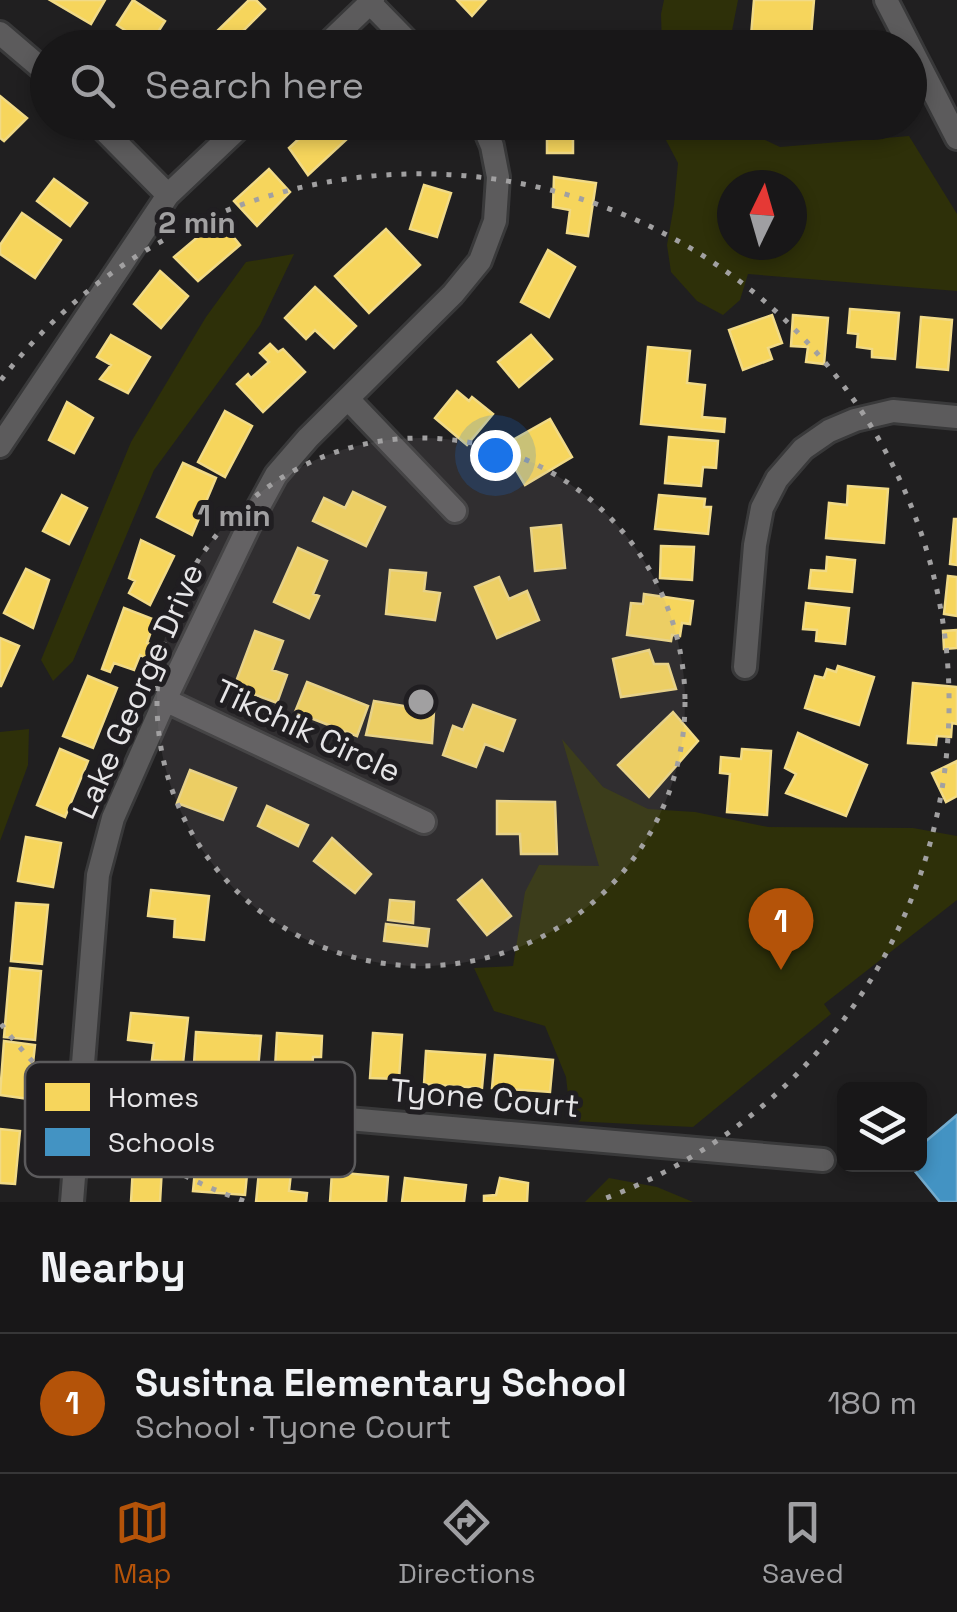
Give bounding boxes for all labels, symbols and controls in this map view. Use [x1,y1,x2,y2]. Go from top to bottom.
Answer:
search box [30,30,927,140]
icon: search [65,58,120,113]
text: Search here [145,61,364,109]
north arrow [717,170,807,260]
text: 2 min [158,203,236,242]
your location [470,430,521,481]
text: 1 min [197,496,271,535]
street label: Lake George Drive [64,557,212,825]
street label: Tikchik Circle [209,670,407,792]
centre of rings [403,684,439,720]
pin: 1 [748,888,814,970]
legend [25,1062,355,1177]
street label: Tyone Court [389,1070,581,1126]
text: Homes [108,1079,199,1115]
map controls [837,1082,927,1172]
button: layers [837,1082,927,1172]
text: Schools [108,1124,215,1160]
text: Nearby [40,1241,186,1294]
text: Susitna Elementary School [135,1359,627,1407]
text: 1 [65,1383,80,1423]
text: 180 m [827,1383,917,1423]
text: School · Tyone Court [135,1407,452,1447]
tab: Map [113,1495,172,1591]
tab: Directions [398,1495,535,1591]
tab: Saved [762,1495,844,1591]

